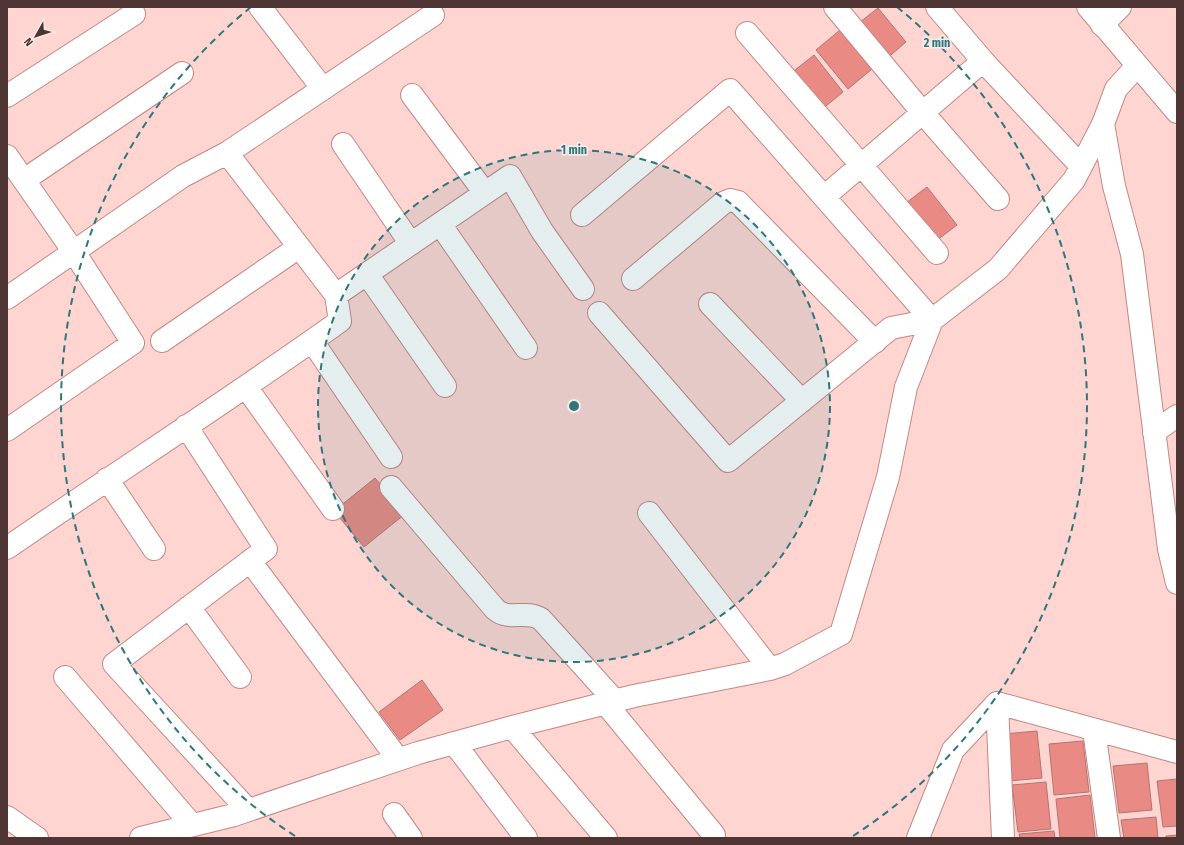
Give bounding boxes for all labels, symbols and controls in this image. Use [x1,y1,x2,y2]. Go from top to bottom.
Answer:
north arrow [16,16,56,56]
text: N [21,35,36,49]
text: 2 min [923,36,950,50]
text: 1 min [561,143,587,157]
centre of rings [567,399,581,413]

